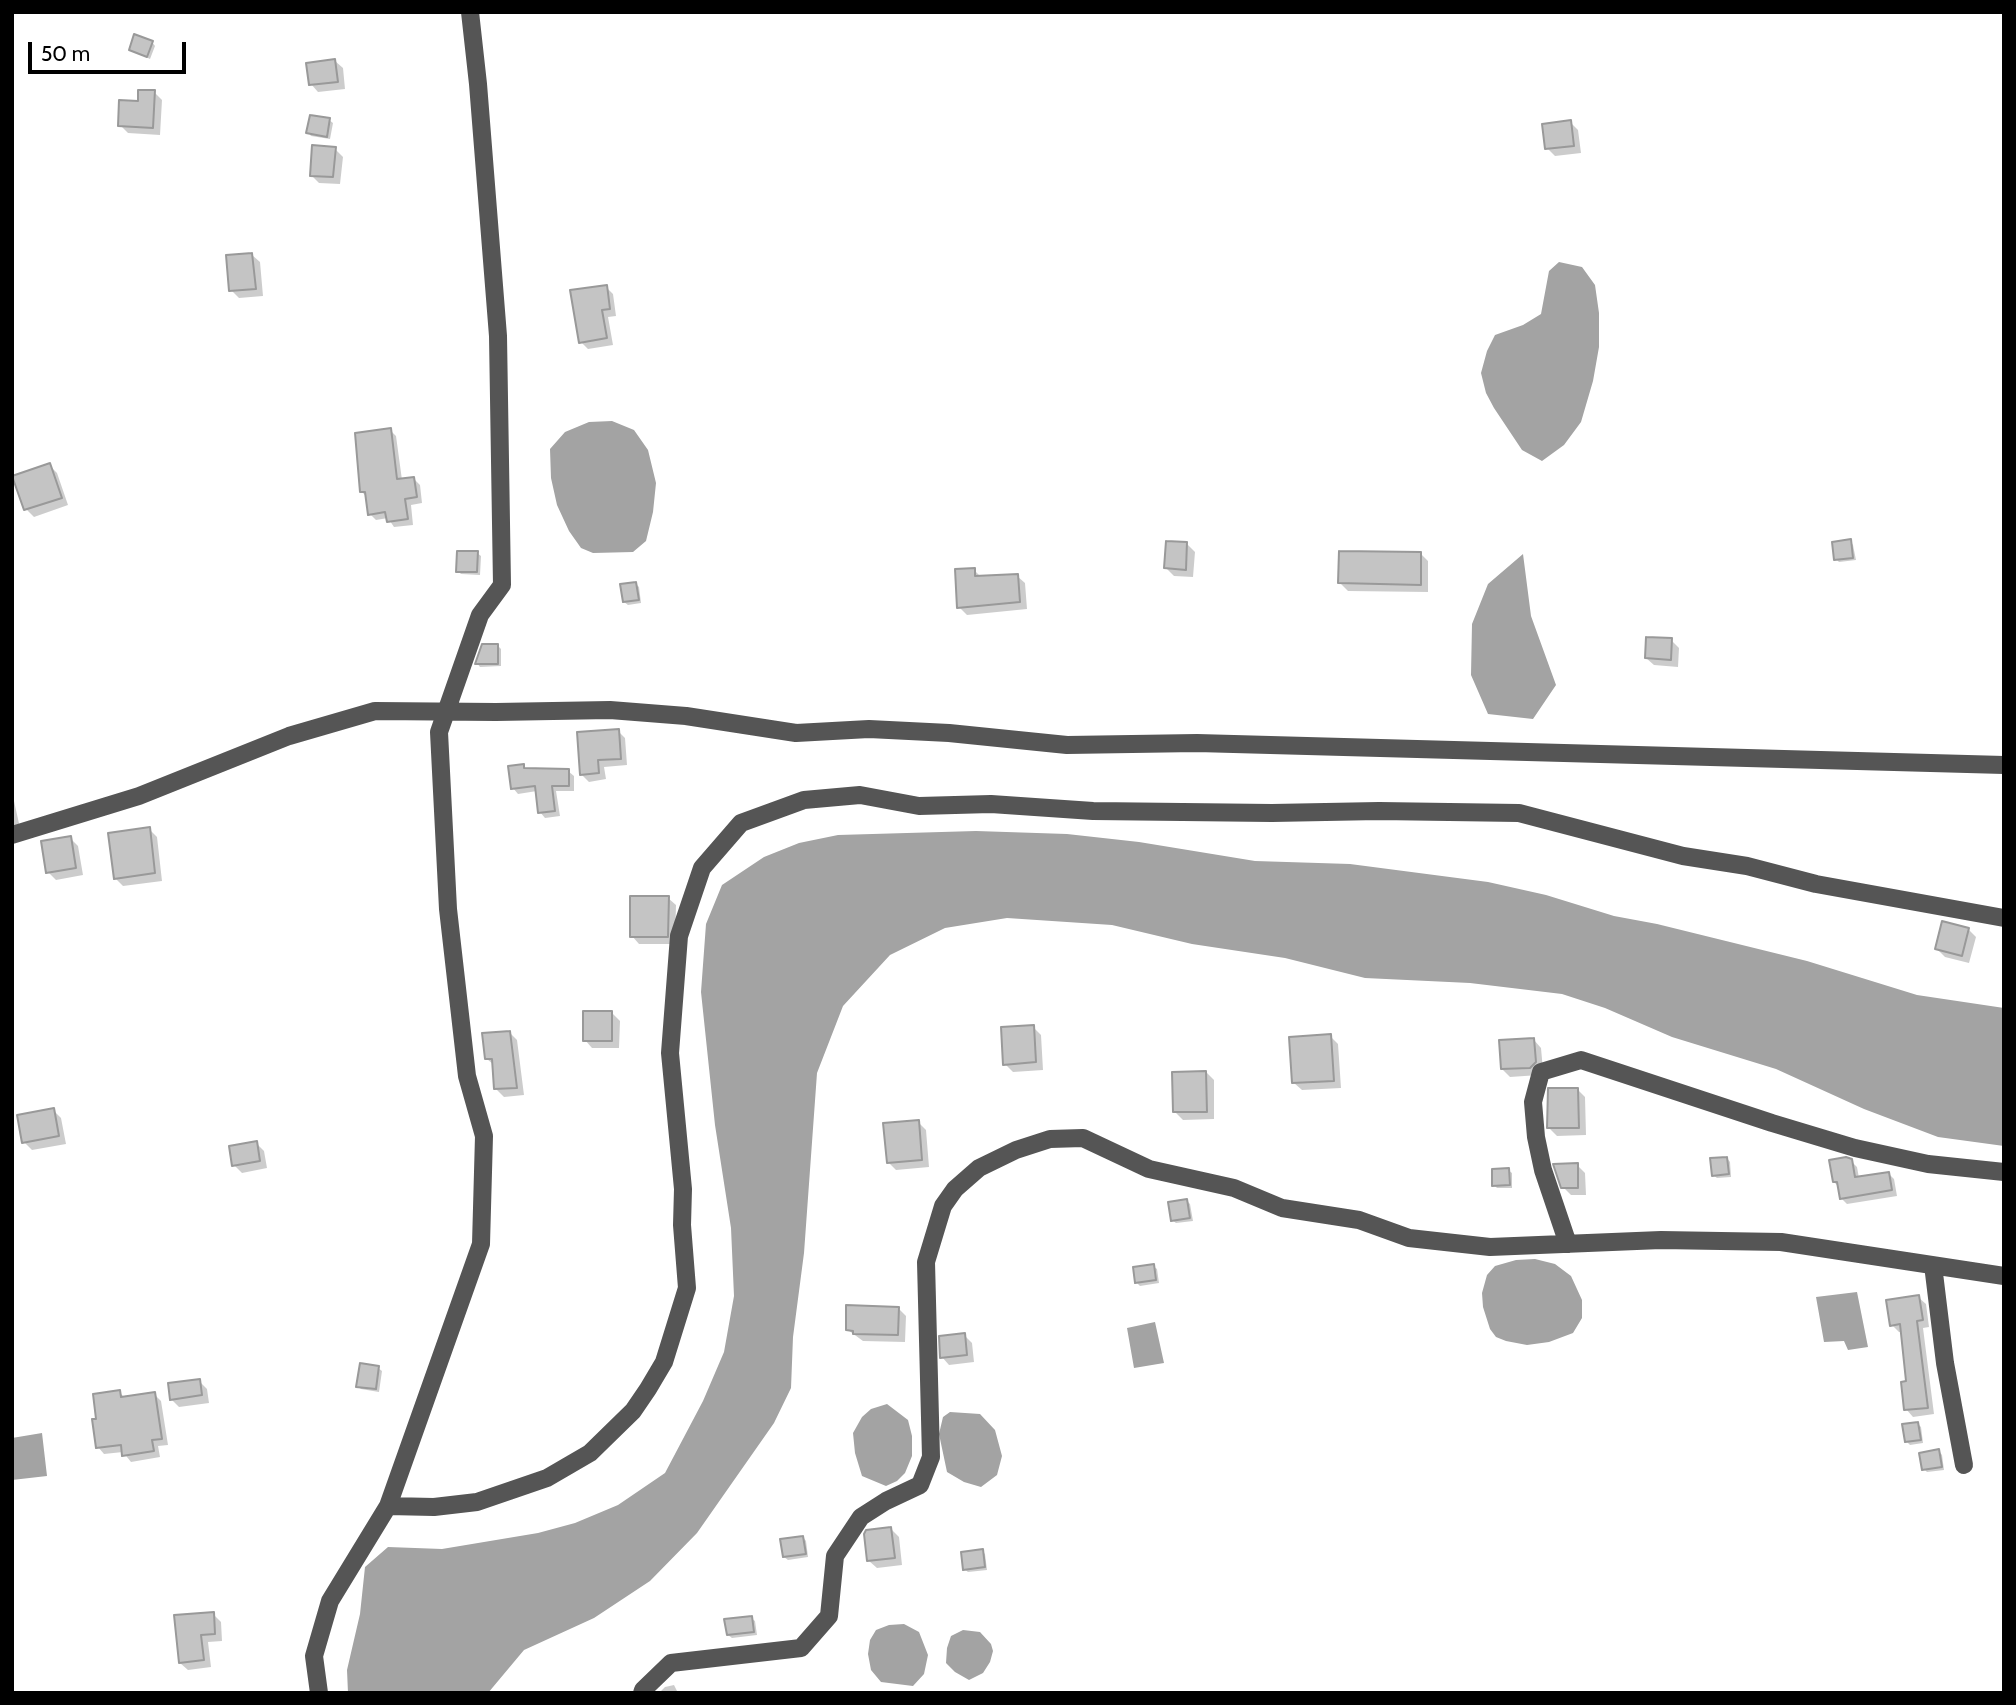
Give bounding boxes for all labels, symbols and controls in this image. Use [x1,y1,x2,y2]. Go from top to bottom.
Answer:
scale bar [32,28,189,72]
text: 50 m [41,41,90,66]

